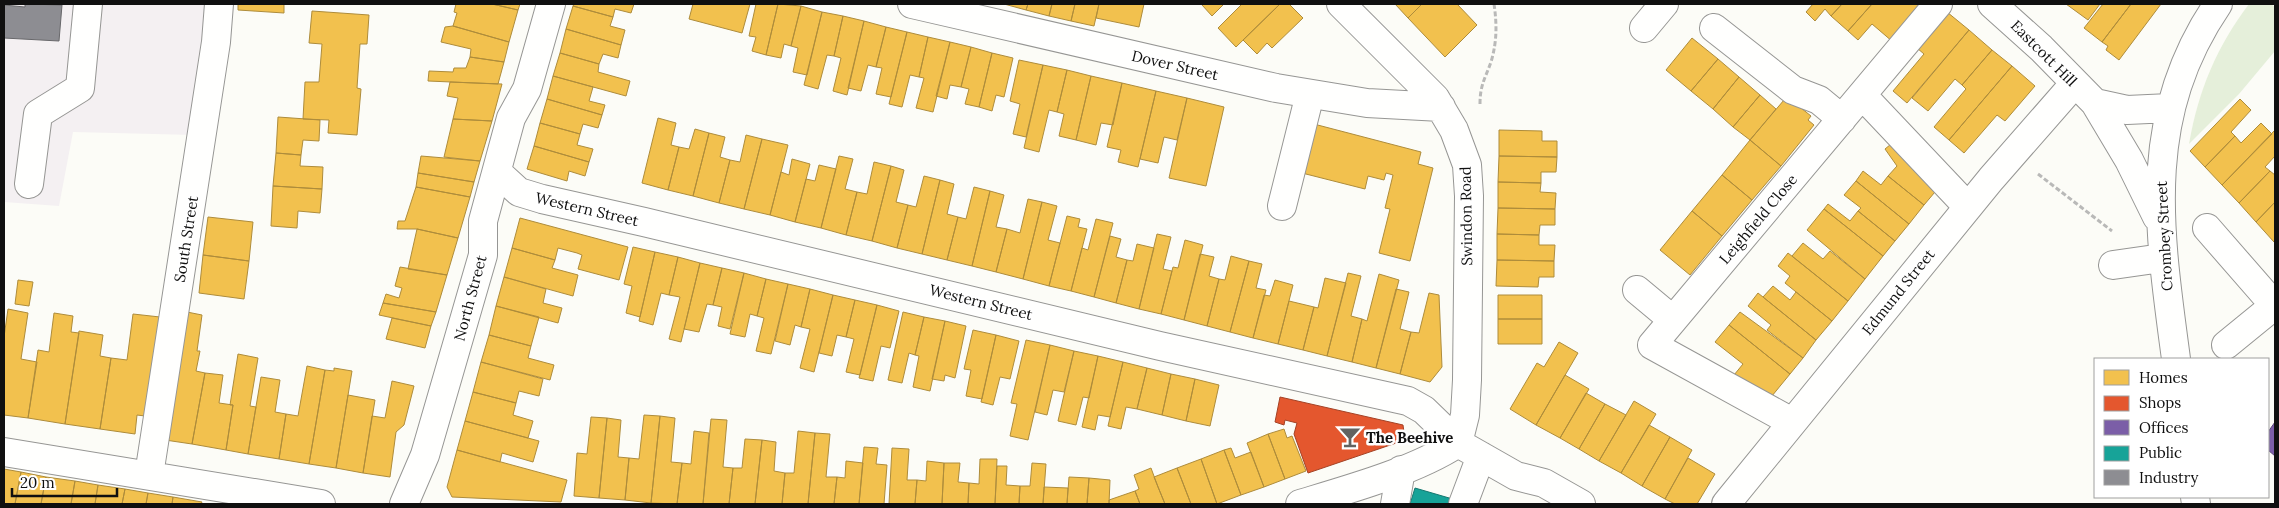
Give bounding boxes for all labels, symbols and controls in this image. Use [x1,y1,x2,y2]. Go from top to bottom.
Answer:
street label: Eastcott Hill [2007,16,2081,90]
street label: Dover Street [1130,46,1220,84]
street label: Swindon Road [1456,166,1476,266]
street label: Leighfield Close [1715,170,1801,268]
street label: Crombey Street [2152,180,2176,292]
street label: Western Street [534,188,641,230]
street label: South Street [170,194,202,284]
street label: Edmund Street [1858,245,1939,339]
street label: North Street [449,253,491,343]
street label: Western Street [928,280,1035,324]
legend [2094,358,2269,498]
text: Homes [2139,368,2188,387]
text: Shops [2139,393,2181,412]
text: Offices [2139,418,2189,437]
bar icon: The Beehive [1337,424,1363,450]
place label: The Beehive [1366,428,1453,447]
text: Public [2139,443,2182,462]
scale bar [12,466,118,498]
text: Industry [2139,468,2198,487]
text: 20 m [20,473,55,492]

